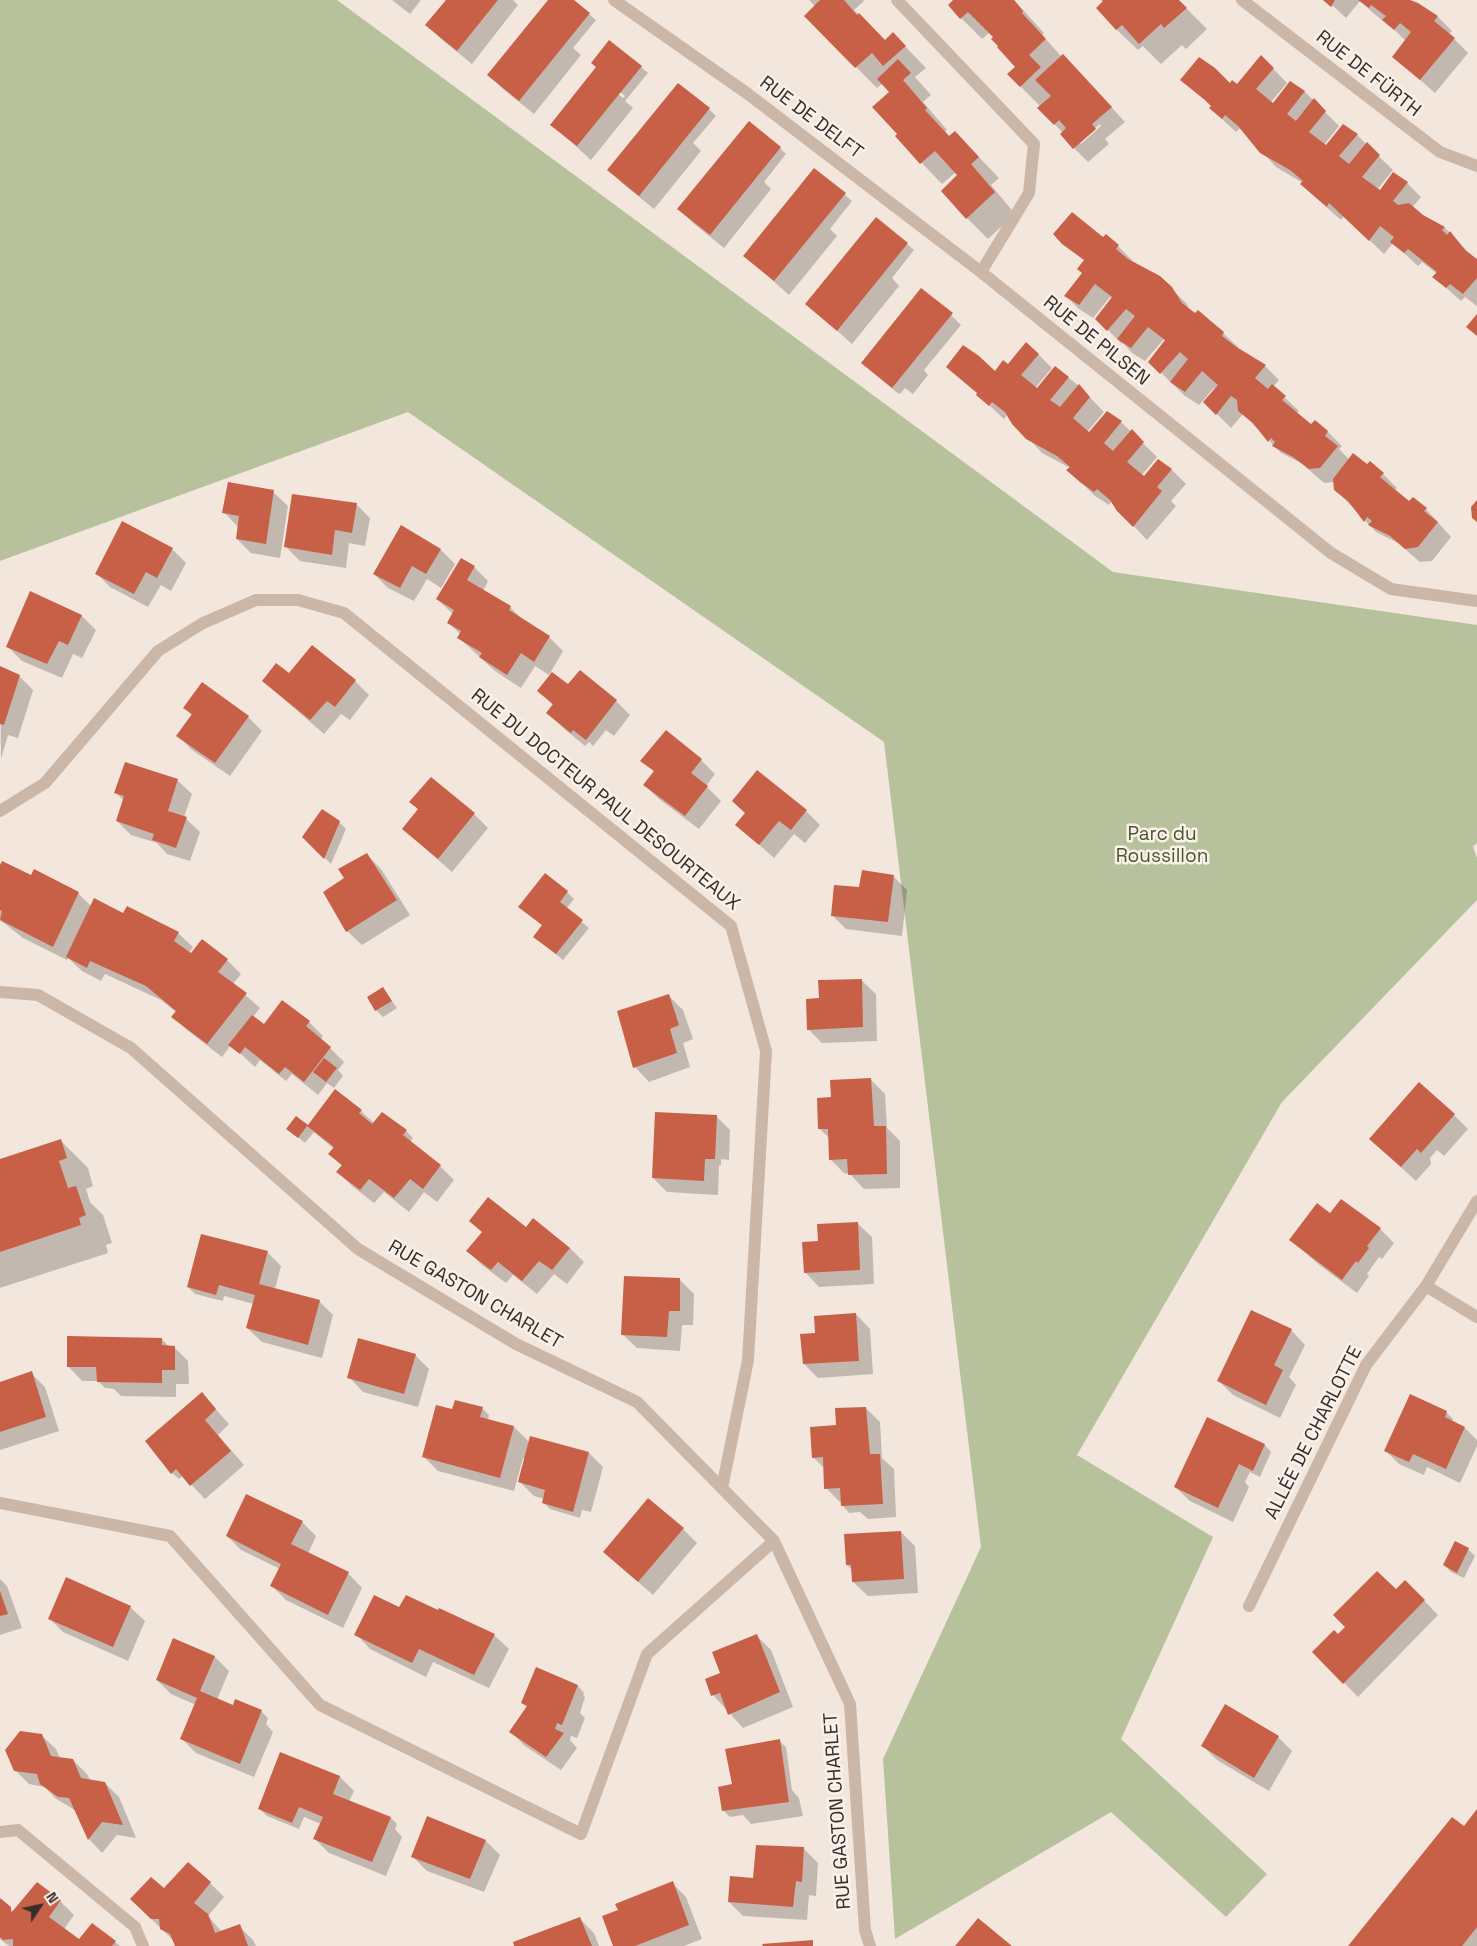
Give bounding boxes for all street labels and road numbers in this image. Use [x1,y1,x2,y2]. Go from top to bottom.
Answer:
street label: RUE DE FÜRTH [1311,26,1425,122]
street label: RUE DE DELFT [755,72,867,164]
street label: RUE DE PILSEN [1038,291,1154,391]
street label: RUE DU DOCTEUR PAUL DESOURTEAUX [466,684,744,916]
street label: RUE GASTON CHARLET [384,1236,566,1354]
street label: ALLÉE DE CHARLOTTE [1260,1343,1368,1523]
street label: RUE GASTON CHARLET [820,1712,856,1910]

